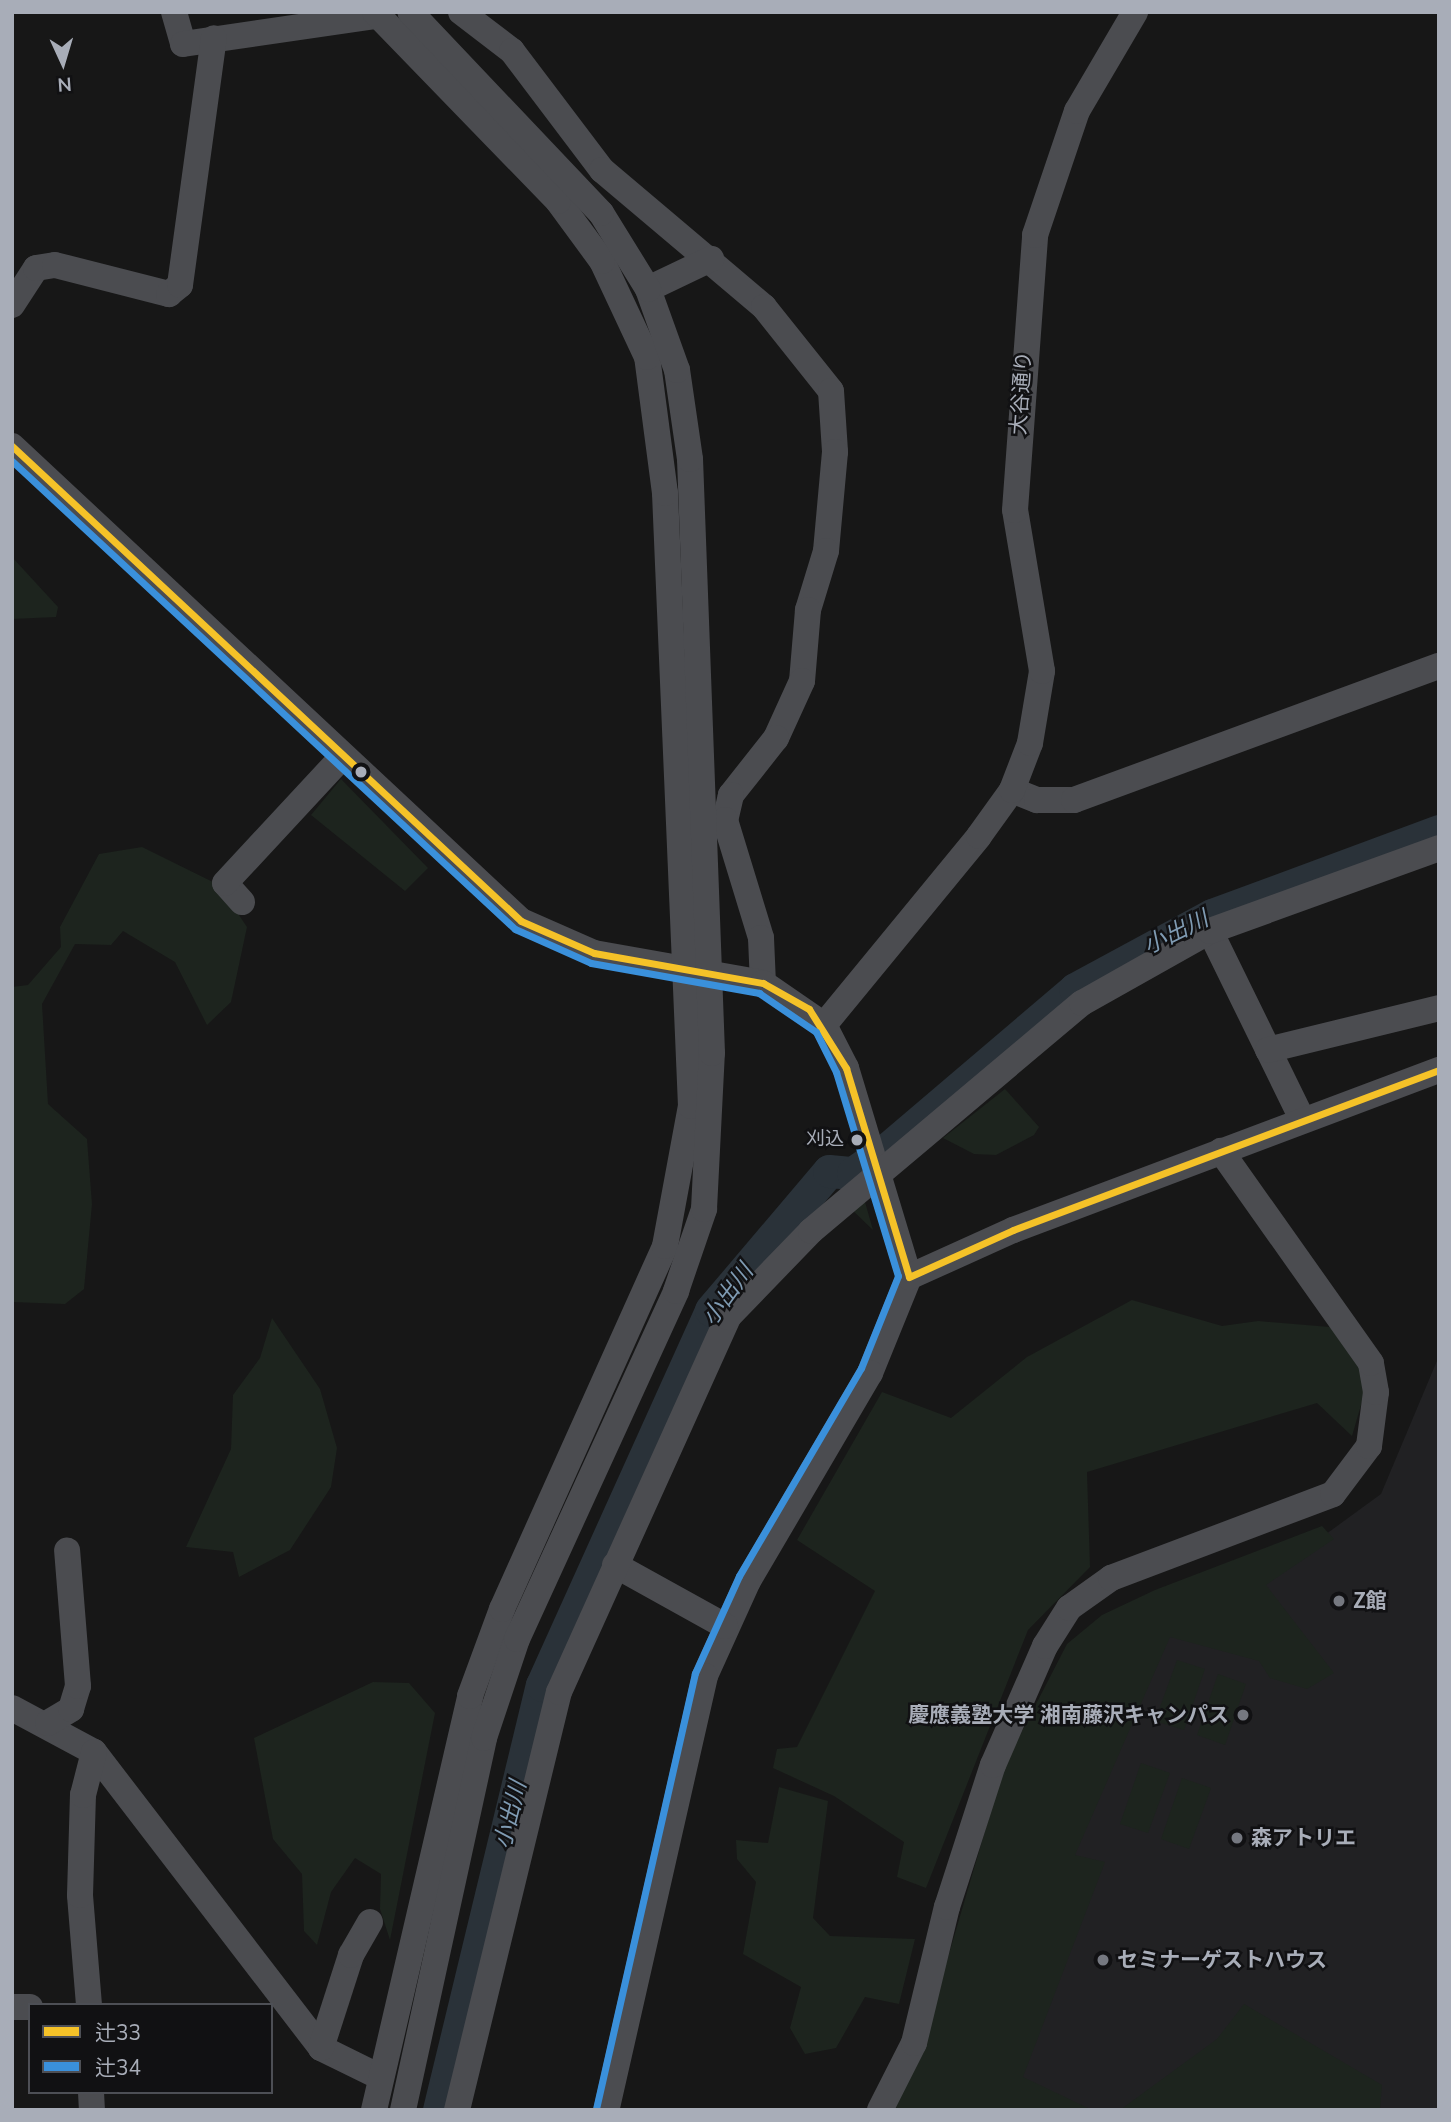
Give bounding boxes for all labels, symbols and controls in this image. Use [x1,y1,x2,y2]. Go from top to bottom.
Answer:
north arrow [28,28,98,98]
text: N [56,70,72,97]
street label: 大谷通り [1006,350,1036,436]
unlabelled marker [354,765,368,779]
water label: 小出川 [1139,905,1213,961]
place label: 刈込 [806,1129,844,1151]
marker: 刈込 [850,1133,864,1147]
water label: 小出川 [697,1259,759,1331]
place label: Ζ館 [1353,1588,1387,1614]
marker: Ζ館 [1331,1593,1347,1609]
place label: 慶應義塾大学 湘南藤沢キャンパス [908,1702,1229,1728]
marker: 慶應義塾大学 湘南藤沢キャンパス [1235,1707,1251,1723]
water label: 小出川 [489,1778,533,1852]
place label: 森アトリエ [1251,1825,1356,1851]
marker: 森アトリエ [1229,1830,1245,1846]
place label: セミナーゲストハウス [1117,1947,1327,1973]
marker: セミナーゲストハウス [1095,1952,1111,1968]
legend [28,2003,273,2094]
text: 辻33 [95,2019,141,2047]
text: 辻34 [95,2054,141,2082]

